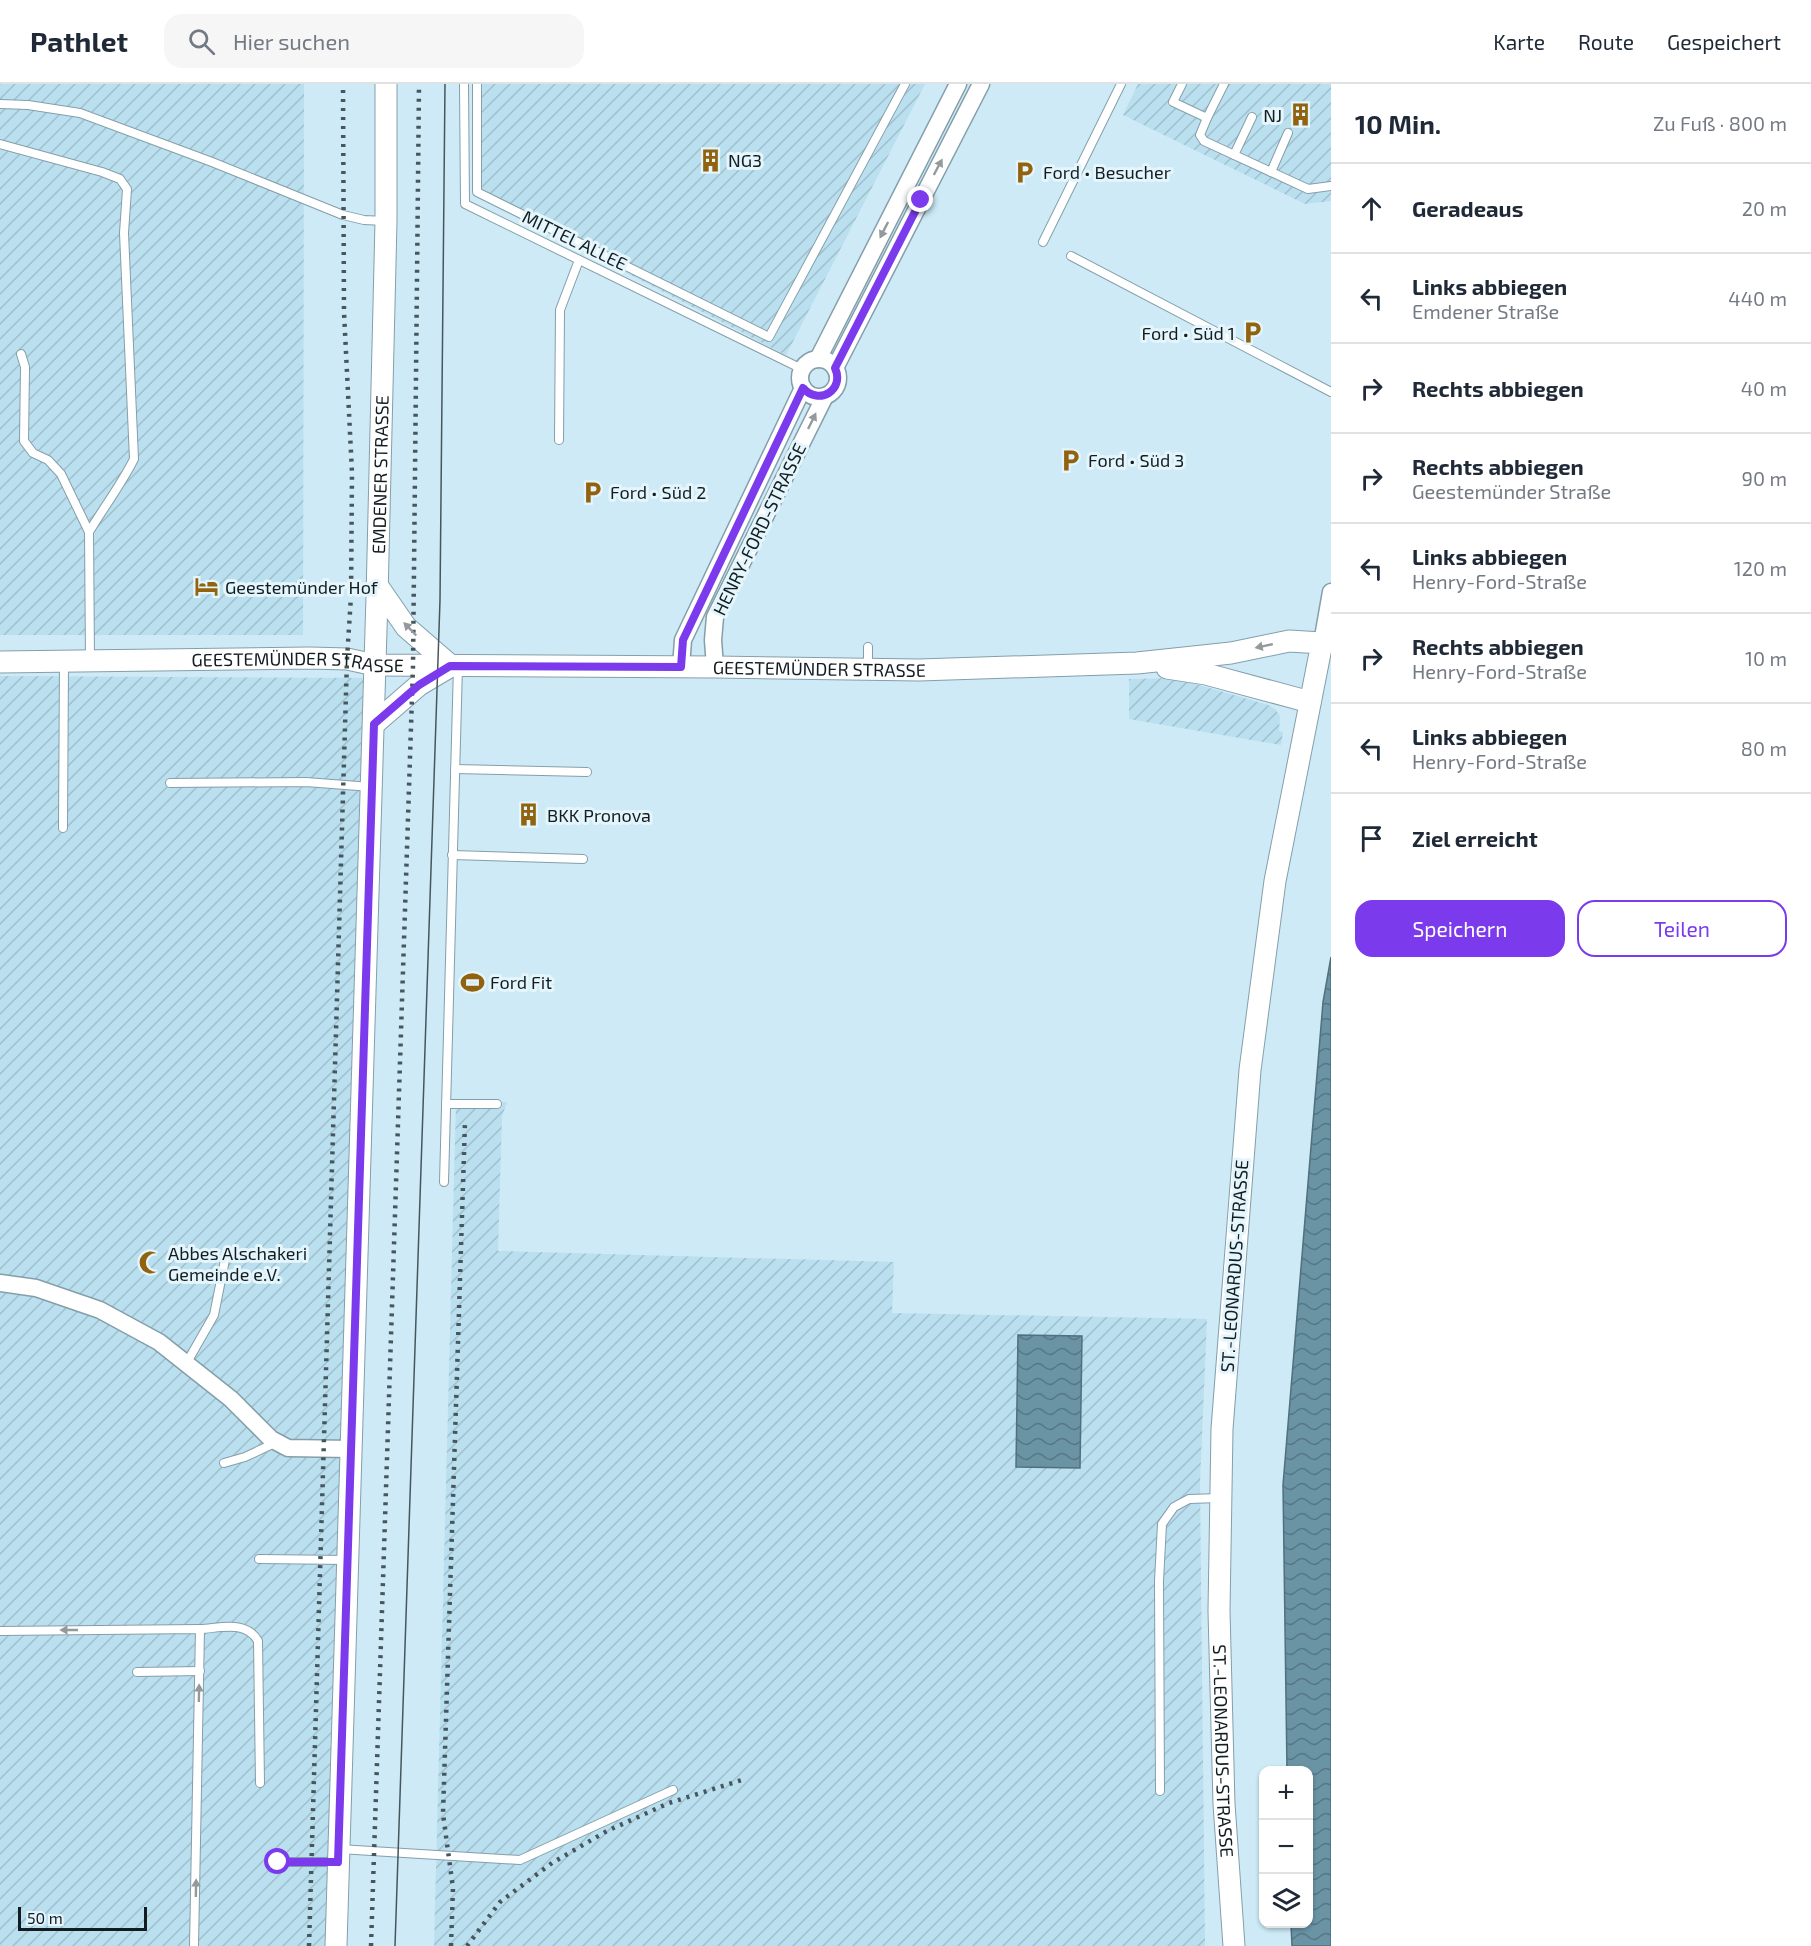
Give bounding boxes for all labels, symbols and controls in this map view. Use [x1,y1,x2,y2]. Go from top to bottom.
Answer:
search box [164,14,584,68]
text: Pathlet [30,24,128,58]
icon: search [185,25,218,58]
text: Hier suchen [233,28,350,54]
text: Karte [1493,29,1545,54]
text: Route [1578,29,1634,54]
text: Gespeichert [1667,29,1781,54]
building icon: NJ [1287,102,1313,128]
place label: NJ [1263,104,1282,126]
text: 10 Min. [1355,108,1441,139]
text: Zu Fuß · 800 m [1653,111,1787,135]
building icon: NG3 [697,147,723,173]
place label: NG3 [728,149,762,171]
one-way arrow [934,158,943,175]
parking icon: Ford • Besucher [1012,159,1038,185]
place label: Ford • Besucher [1043,161,1171,183]
route end [907,186,933,212]
icon: ahead [1355,192,1388,225]
text: Geradeaus [1412,195,1523,221]
text: 20 m [1742,196,1787,220]
street label: MITTEL ALLEE [519,205,631,275]
one-way arrow [879,221,888,238]
text: Links abbiegen [1412,273,1567,299]
icon: left [1355,282,1388,315]
text: 440 m [1728,286,1787,310]
text: Emdener Straße [1412,299,1559,323]
parking icon: Ford • Süd 1 [1240,320,1266,346]
place label: Ford • Süd 1 [1142,322,1235,344]
icon: right [1355,372,1388,405]
text: Rechts abbiegen [1412,375,1584,401]
text: 40 m [1741,376,1787,400]
street label: EMDENER STRASSE [367,395,393,554]
one-way arrow [807,412,817,429]
street label: HENRY-FORD-STRASSE [708,439,810,619]
parking icon: Ford • Süd 3 [1057,447,1083,473]
place label: Ford • Süd 3 [1088,449,1184,471]
text: Rechts abbiegen [1412,453,1584,479]
icon: right [1355,462,1388,495]
text: 90 m [1742,466,1787,490]
parking icon: Ford • Süd 2 [579,479,605,505]
text: Geestemünder Straße [1412,479,1611,503]
place label: Ford • Süd 2 [610,481,706,503]
text: Links abbiegen [1412,543,1567,569]
icon: left [1355,552,1388,585]
text: 120 m [1734,556,1787,580]
text: Henry-Ford-Straße [1412,569,1587,593]
hotel icon: Geestemünder Hof [194,574,220,600]
place label: Geestemünder Hof [225,576,379,598]
one-way arrow [403,622,417,637]
text: Rechts abbiegen [1412,633,1584,659]
one-way arrow [1254,642,1273,651]
icon: right [1355,642,1388,675]
text: 10 m [1745,646,1787,670]
street label: GEESTEMÜNDER STRASSE [191,647,404,676]
street label: GEESTEMÜNDER STRASSE [713,656,926,681]
text: Henry-Ford-Straße [1412,659,1587,683]
text: Links abbiegen [1412,723,1567,749]
icon: left [1355,732,1388,765]
text: 80 m [1741,736,1787,760]
text: Henry-Ford-Straße [1412,749,1587,773]
building icon: BKK Pronova [516,802,542,828]
place label: BKK Pronova [547,804,651,826]
icon: arrive [1355,822,1388,855]
text: Ziel erreicht [1412,825,1538,851]
button: Speichern [1355,900,1565,957]
button: Teilen [1577,900,1787,957]
sports icon: Ford Fit [459,969,485,995]
place label: Ford Fit [490,971,552,993]
street label: ST.-LEONARDUS-STRASSE [1216,1159,1252,1373]
place label: Abbes Alschakeri Gemeinde e.V. [168,1242,307,1285]
mosque icon: Abbes Alschakeri Gemeinde e.V. [137,1250,163,1276]
one-way arrow [59,1625,78,1635]
street label: ST.-LEONARDUS-STRASSE [1209,1644,1239,1858]
one-way arrow [194,1683,204,1702]
map controls [1259,1766,1313,1928]
button: + [1259,1766,1313,1820]
button: − [1259,1820,1313,1874]
route start [264,1848,290,1874]
button: layers [1259,1874,1313,1928]
one-way arrow [191,1878,200,1897]
scale bar [18,1904,147,1932]
text: 50 m [27,1908,63,1927]

